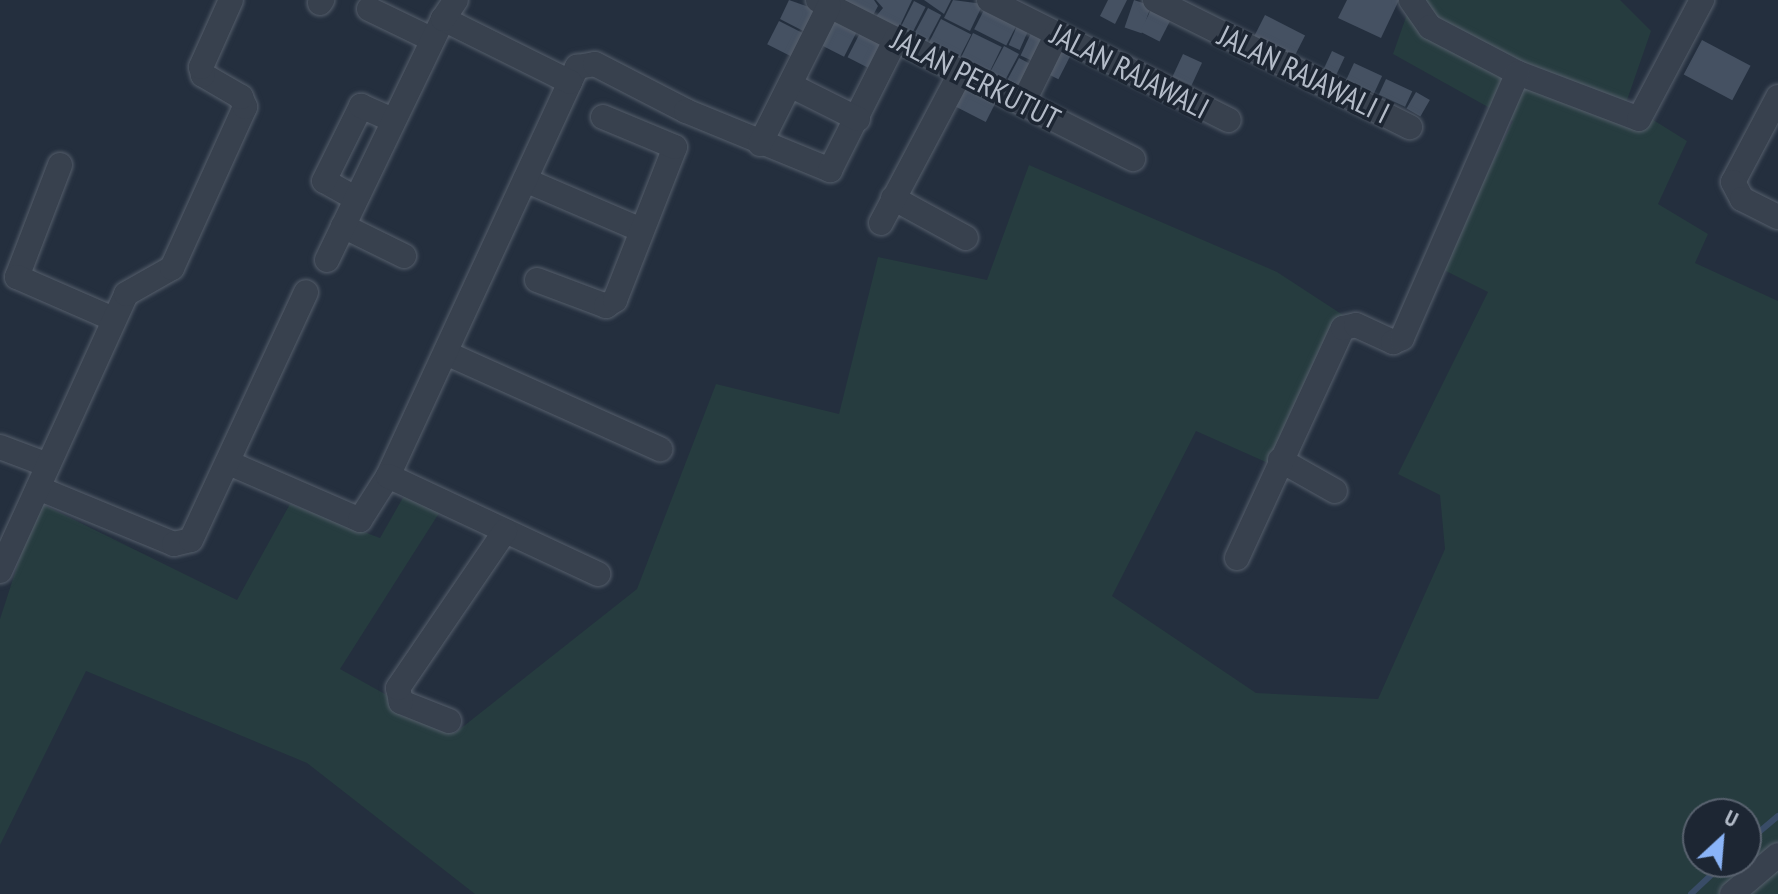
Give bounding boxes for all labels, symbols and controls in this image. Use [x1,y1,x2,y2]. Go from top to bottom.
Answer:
street label: JALAN RAJAWALI [1045,16,1215,126]
street label: JALAN RAJAWALI I [1213,17,1395,131]
street label: JALAN PERKUTUT [886,21,1066,137]
north arrow [1682,798,1762,878]
text: U [1720,803,1743,833]

